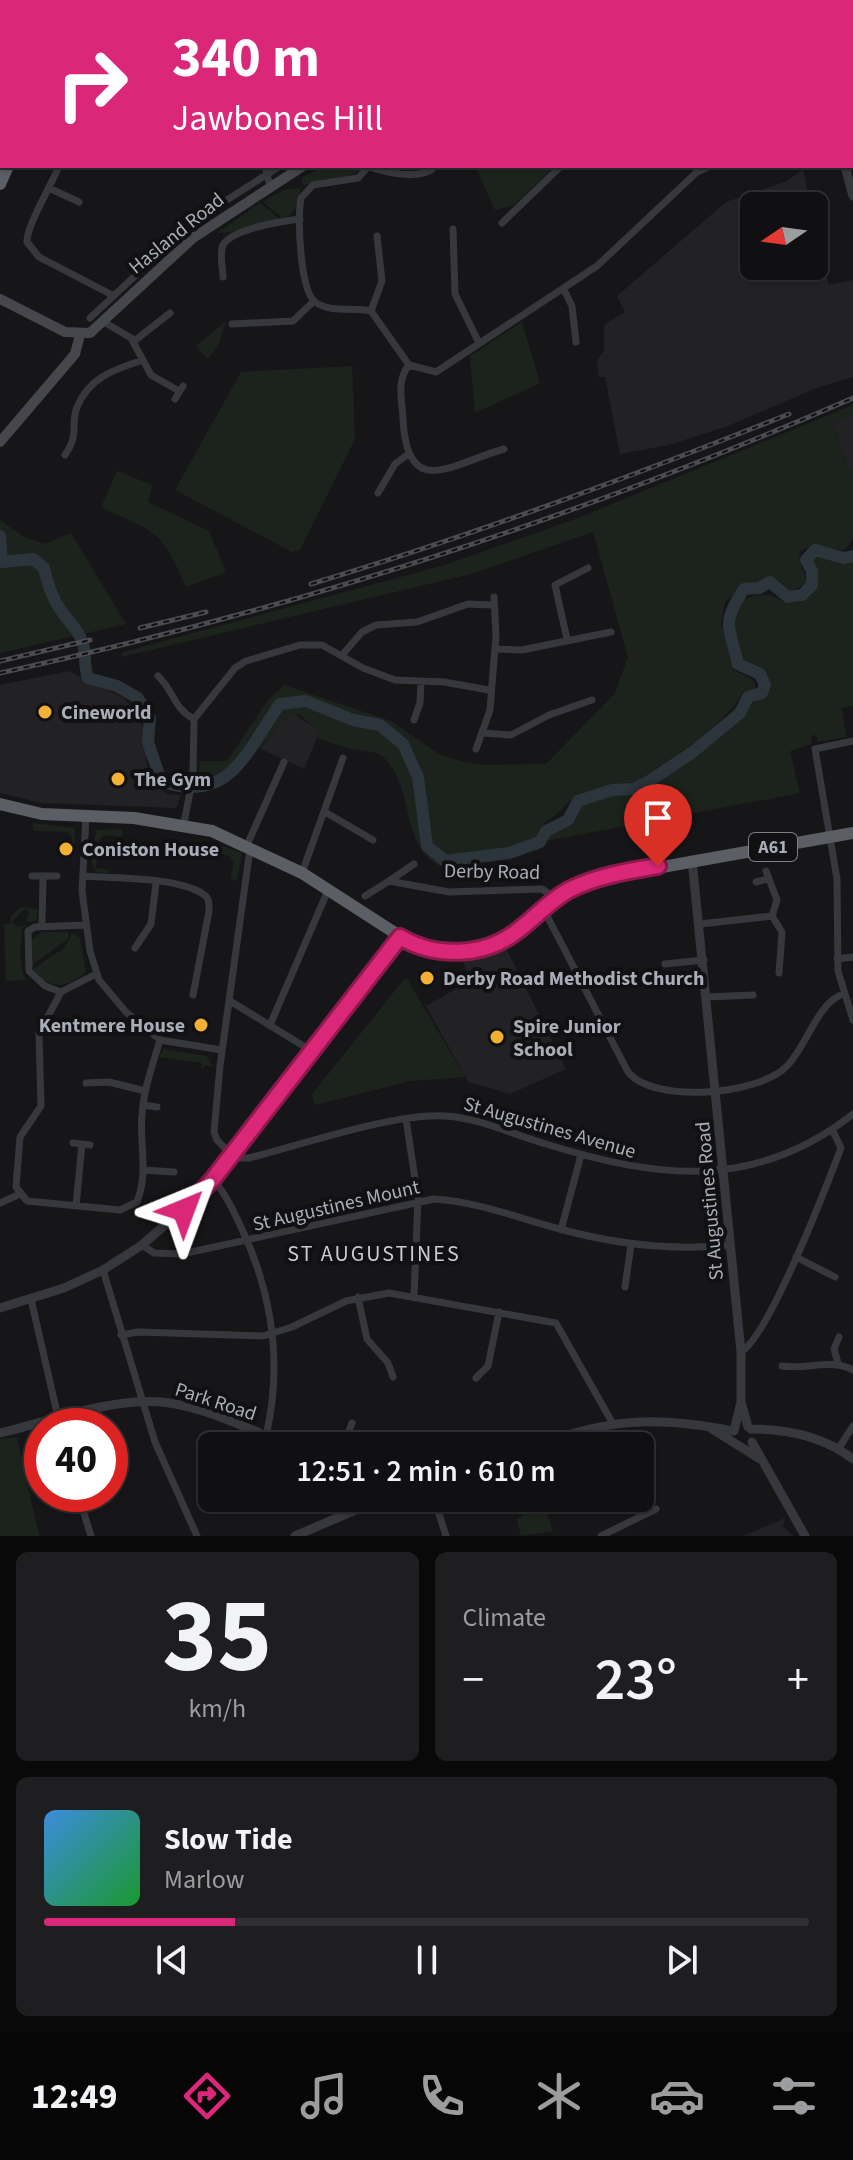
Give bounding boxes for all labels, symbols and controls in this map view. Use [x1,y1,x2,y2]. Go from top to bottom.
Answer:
text: 340 m [172,19,320,98]
icon: right [40,32,144,136]
text: Jawbones Hill [172,93,383,144]
street label: Hasland Road [123,187,230,281]
north arrow [740,192,828,280]
map controls [740,192,828,280]
place label: Cineworld [61,699,151,727]
marker: Cineworld [36,703,54,721]
place label: The Gym [134,766,211,794]
marker: The Gym [109,770,127,788]
pin [624,784,692,866]
icon: arrive [636,796,680,840]
road number: A61 [749,833,797,861]
place label: Coniston House [82,836,219,864]
marker: Coniston House [57,840,75,858]
street label: Derby Road [444,857,540,887]
place label: Derby Road Methodist Church [443,965,704,993]
marker: Derby Road Methodist Church [418,969,436,987]
place label: Kentmere House [39,1012,185,1040]
place label: Spire Junior School [513,1013,621,1064]
marker: Kentmere House [192,1016,210,1034]
marker: Spire Junior School [488,1028,506,1046]
street label: St Augustines Avenue [460,1090,639,1166]
street label: St Augustines Road [689,1120,731,1282]
position arrow [142,1168,226,1252]
street label: St Augustines Mount [250,1173,423,1239]
district label: ST AUGUSTINES [287,1238,461,1270]
street label: Park Road [171,1376,260,1428]
speed limit sign: 40 [24,1408,128,1512]
text: 12:51 · 2 min · 610 m [296,1450,556,1493]
text: 35 [162,1564,272,1712]
text: Climate [463,1599,546,1636]
text: 23° [595,1638,677,1723]
text: − [463,1649,484,1712]
text: + [787,1649,809,1712]
text: km/h [188,1690,246,1727]
text: Slow Tide [164,1818,293,1861]
text: Marlow [164,1861,244,1898]
icon: previous [150,1938,194,1982]
icon: pause [405,1938,449,1982]
icon: next [660,1938,704,1982]
icon: directions [179,2068,235,2124]
icon: music [296,2068,352,2124]
icon: phone [414,2068,470,2124]
icon: climate [531,2068,587,2124]
icon: car [649,2068,705,2124]
icon: filters [766,2068,822,2124]
text: 12:49 [31,2071,118,2122]

